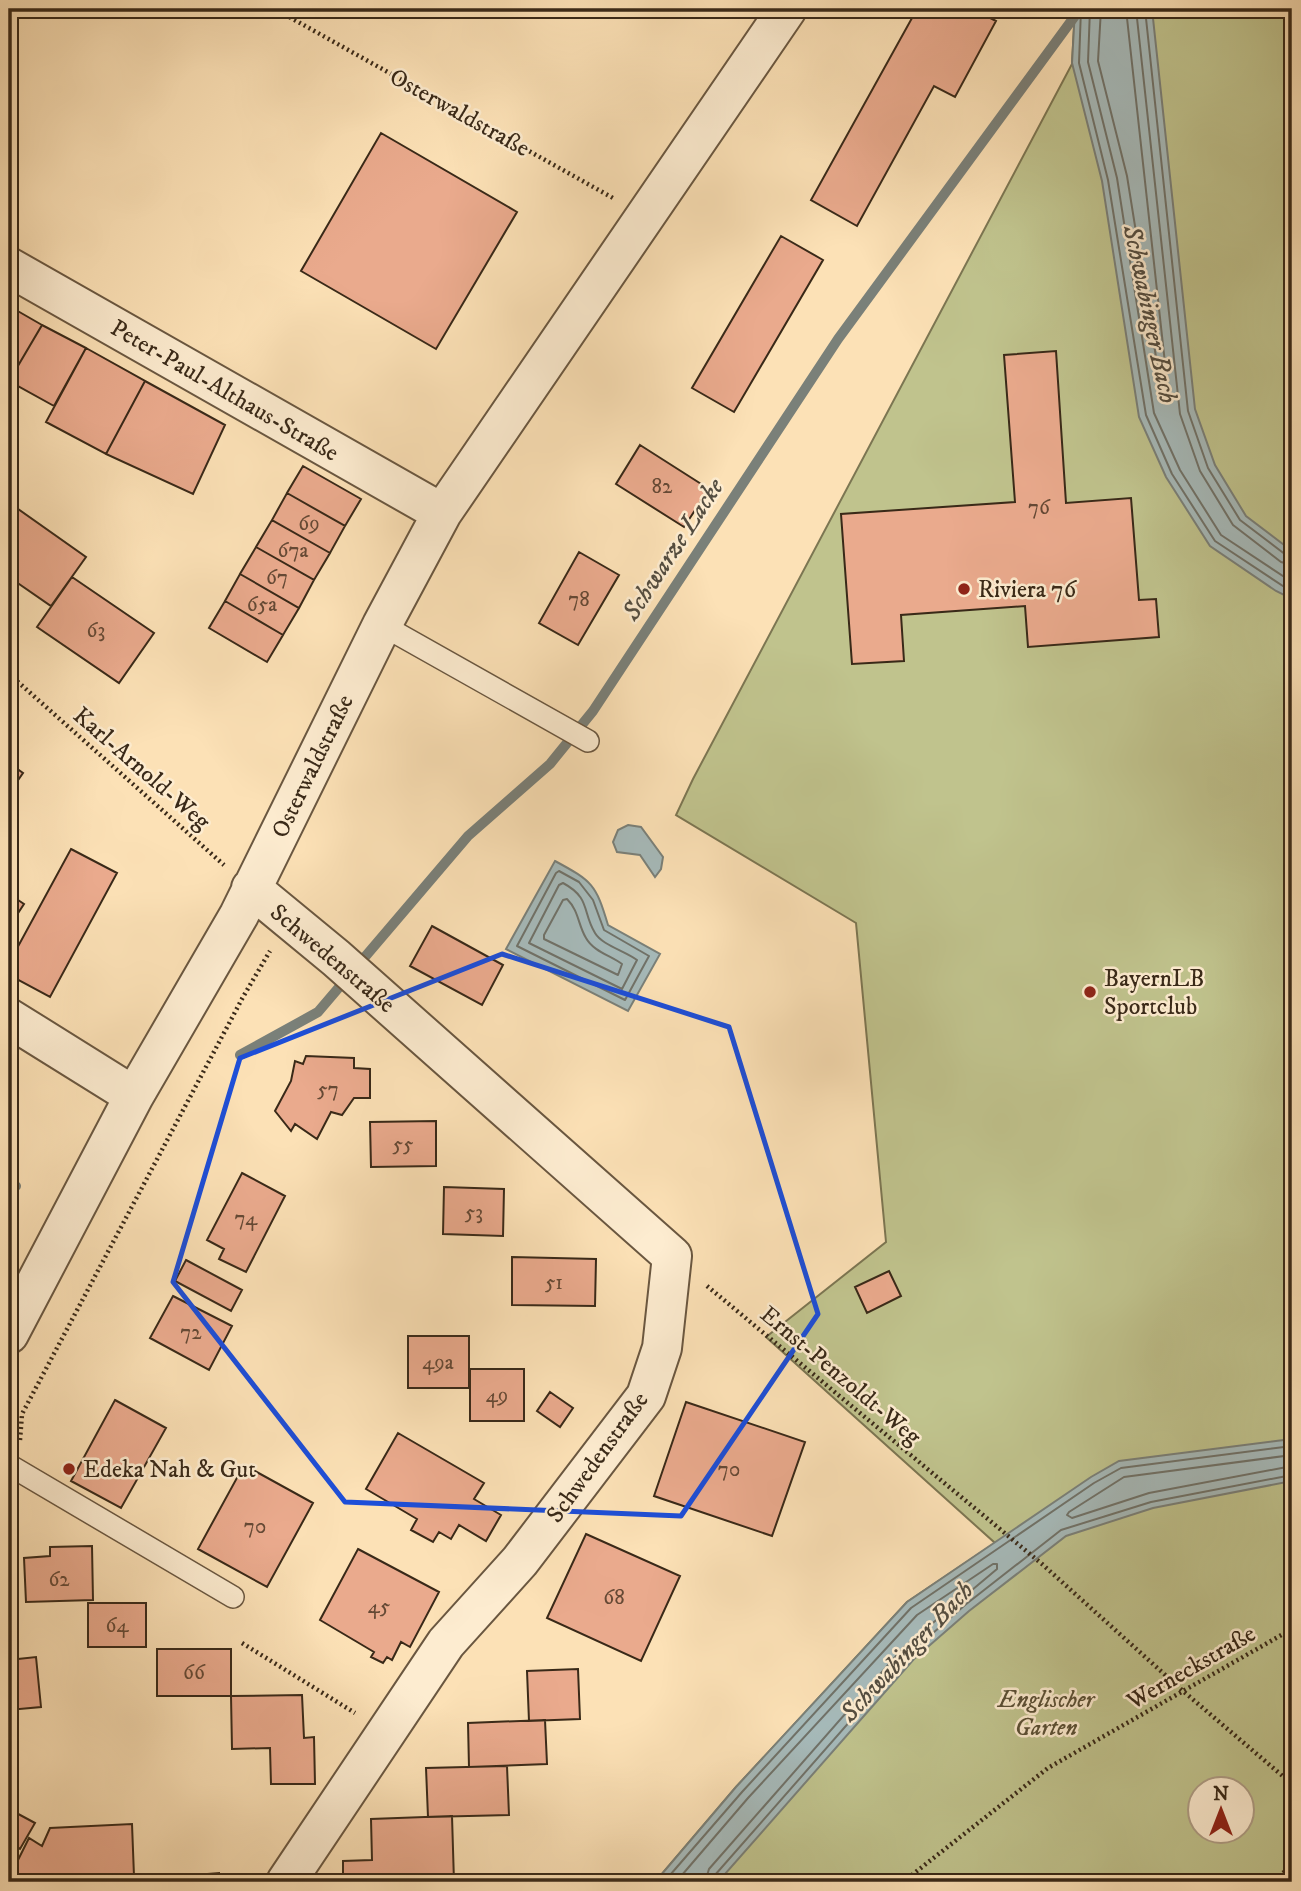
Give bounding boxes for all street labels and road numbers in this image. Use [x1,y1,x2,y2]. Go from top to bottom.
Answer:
street label: Osterwaldstraße [384,62,535,164]
street label: Peter-Paul-Althaus-Straße [105,313,344,469]
street label: Osterwaldstraße [265,690,361,843]
street label: Karl-Arnold-Weg [66,701,216,837]
street label: Schwedenstraße [264,898,401,1020]
street label: Ernst-Penzoldt-Weg [754,1300,927,1452]
street label: Schwedenstraße [540,1386,655,1529]
street label: Werneckstraße [1121,1619,1261,1717]

